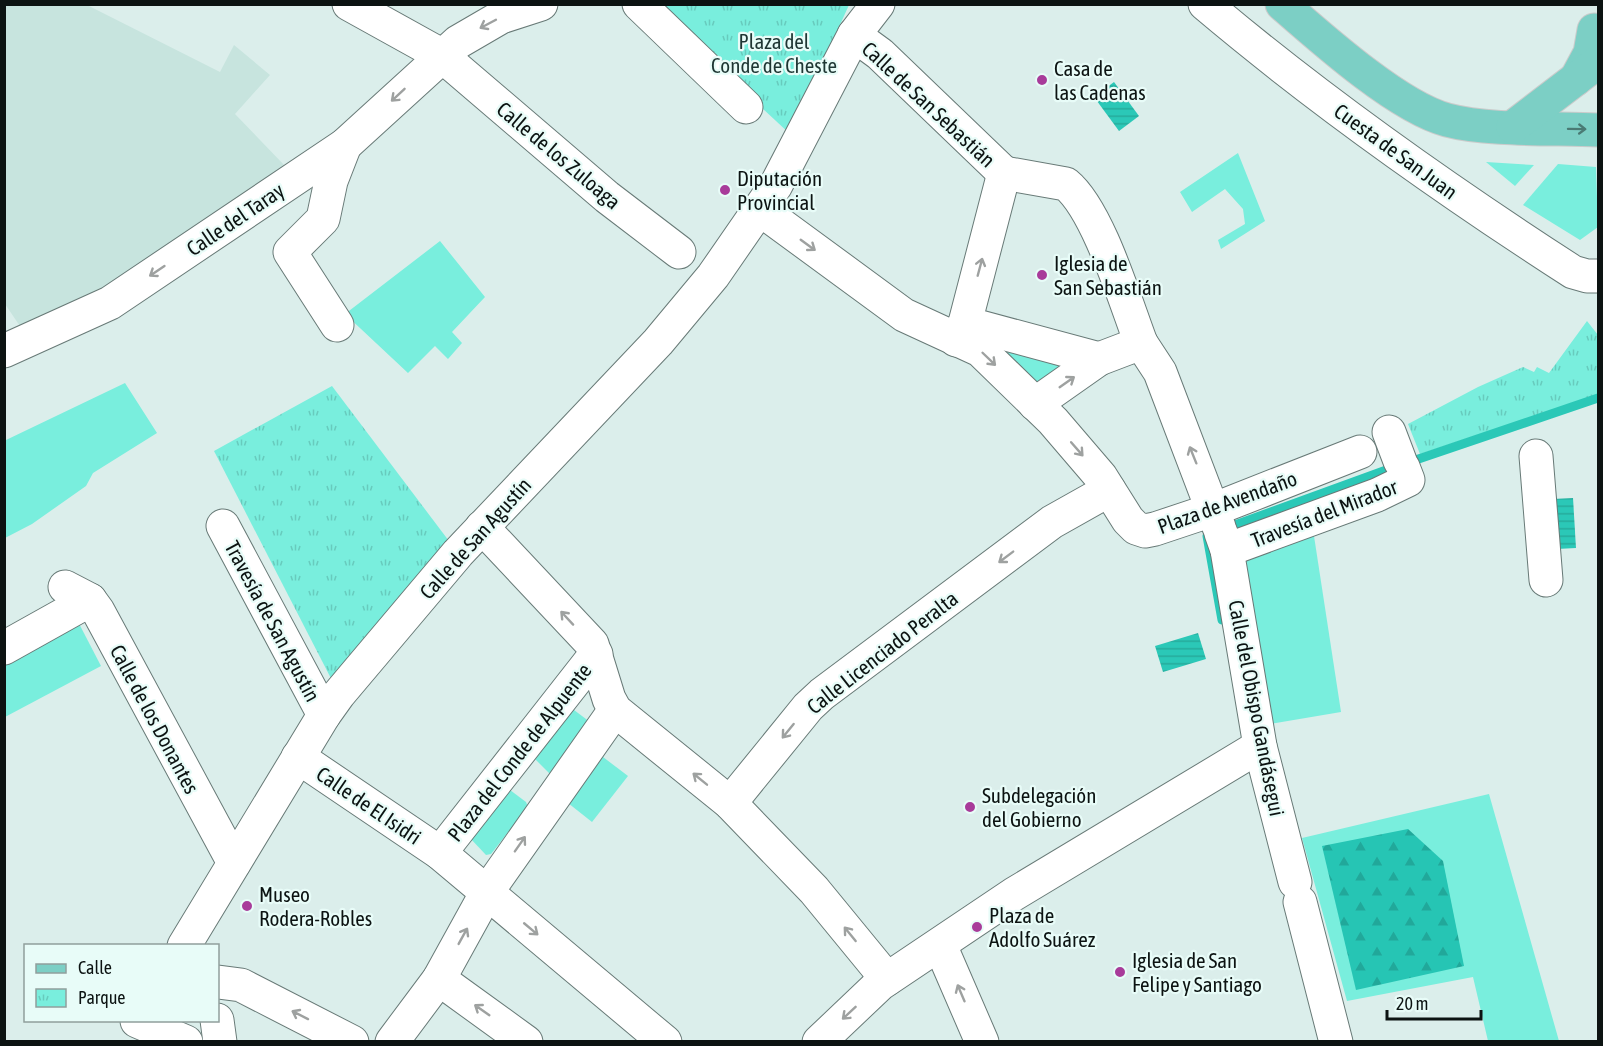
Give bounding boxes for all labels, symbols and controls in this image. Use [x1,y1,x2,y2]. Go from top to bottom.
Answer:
one-way arrow [479,18,497,30]
park label: Plaza del Conde de Cheste [711,29,837,77]
street label: Calle de San Sebastián [858,36,1000,172]
place label: Casa de las Cadenas [1054,56,1146,104]
marker: Casa de las Cadenas [1035,73,1049,87]
one-way arrow [391,88,406,102]
street label: Calle de los Zuloaga [493,97,625,213]
street label: Cuesta de San Juan [1330,98,1462,204]
one-way arrow [1566,124,1586,135]
place label: Diputación Provincial [737,166,822,214]
street label: Calle del Taray [182,177,288,260]
marker: Diputación Provincial [718,183,732,197]
one-way arrow [799,238,815,251]
place label: Iglesia de San Sebastián [1054,251,1162,299]
one-way arrow [975,257,986,276]
one-way arrow [148,265,165,278]
marker: Iglesia de San Sebastián [1035,268,1049,282]
one-way arrow [982,352,997,366]
one-way arrow [1058,375,1075,387]
one-way arrow [1070,441,1084,456]
one-way arrow [1187,446,1198,465]
street label: Plaza de Avendaño [1154,466,1300,538]
street label: Calle de San Agustín [414,473,536,603]
street label: Travesía del Mirador [1247,474,1401,552]
street label: Travesía de San Agustín [221,537,325,705]
one-way arrow [998,551,1014,563]
street label: Calle Licenciado Peralta [802,586,962,718]
street label: Calle del Obispo Gandásegui [1224,598,1290,818]
one-way arrow [560,610,574,625]
street label: Calle de los Donantes [106,641,204,797]
street label: Plaza del Conde de Alpuente [442,658,596,846]
one-way arrow [782,723,795,739]
street label: Calle de El Isidri [312,761,426,849]
one-way arrow [693,772,709,785]
place label: Subdelegación del Gobierno [982,783,1096,831]
marker: Subdelegación del Gobierno [963,800,977,814]
one-way arrow [514,836,526,852]
place label: Museo Rodera-Robles [259,882,372,930]
marker: Museo Rodera-Robles [240,899,254,913]
place label: Plaza de Adolfo Suárez [989,903,1096,951]
marker: Plaza de Adolfo Suárez [970,920,984,934]
one-way arrow [523,923,539,936]
one-way arrow [458,927,469,945]
one-way arrow [843,927,857,942]
legend [24,944,219,1022]
place label: Iglesia de San Felipe y Santiago [1132,948,1262,996]
text: Calle [78,957,112,978]
marker: Iglesia de San Felipe y Santiago [1113,965,1127,979]
scale bar [1387,983,1482,1021]
one-way arrow [955,985,967,1003]
text: Parque [78,987,126,1008]
text: 20 m [1396,993,1428,1014]
one-way arrow [475,1004,491,1016]
one-way arrow [842,1006,857,1020]
one-way arrow [292,1009,309,1021]

